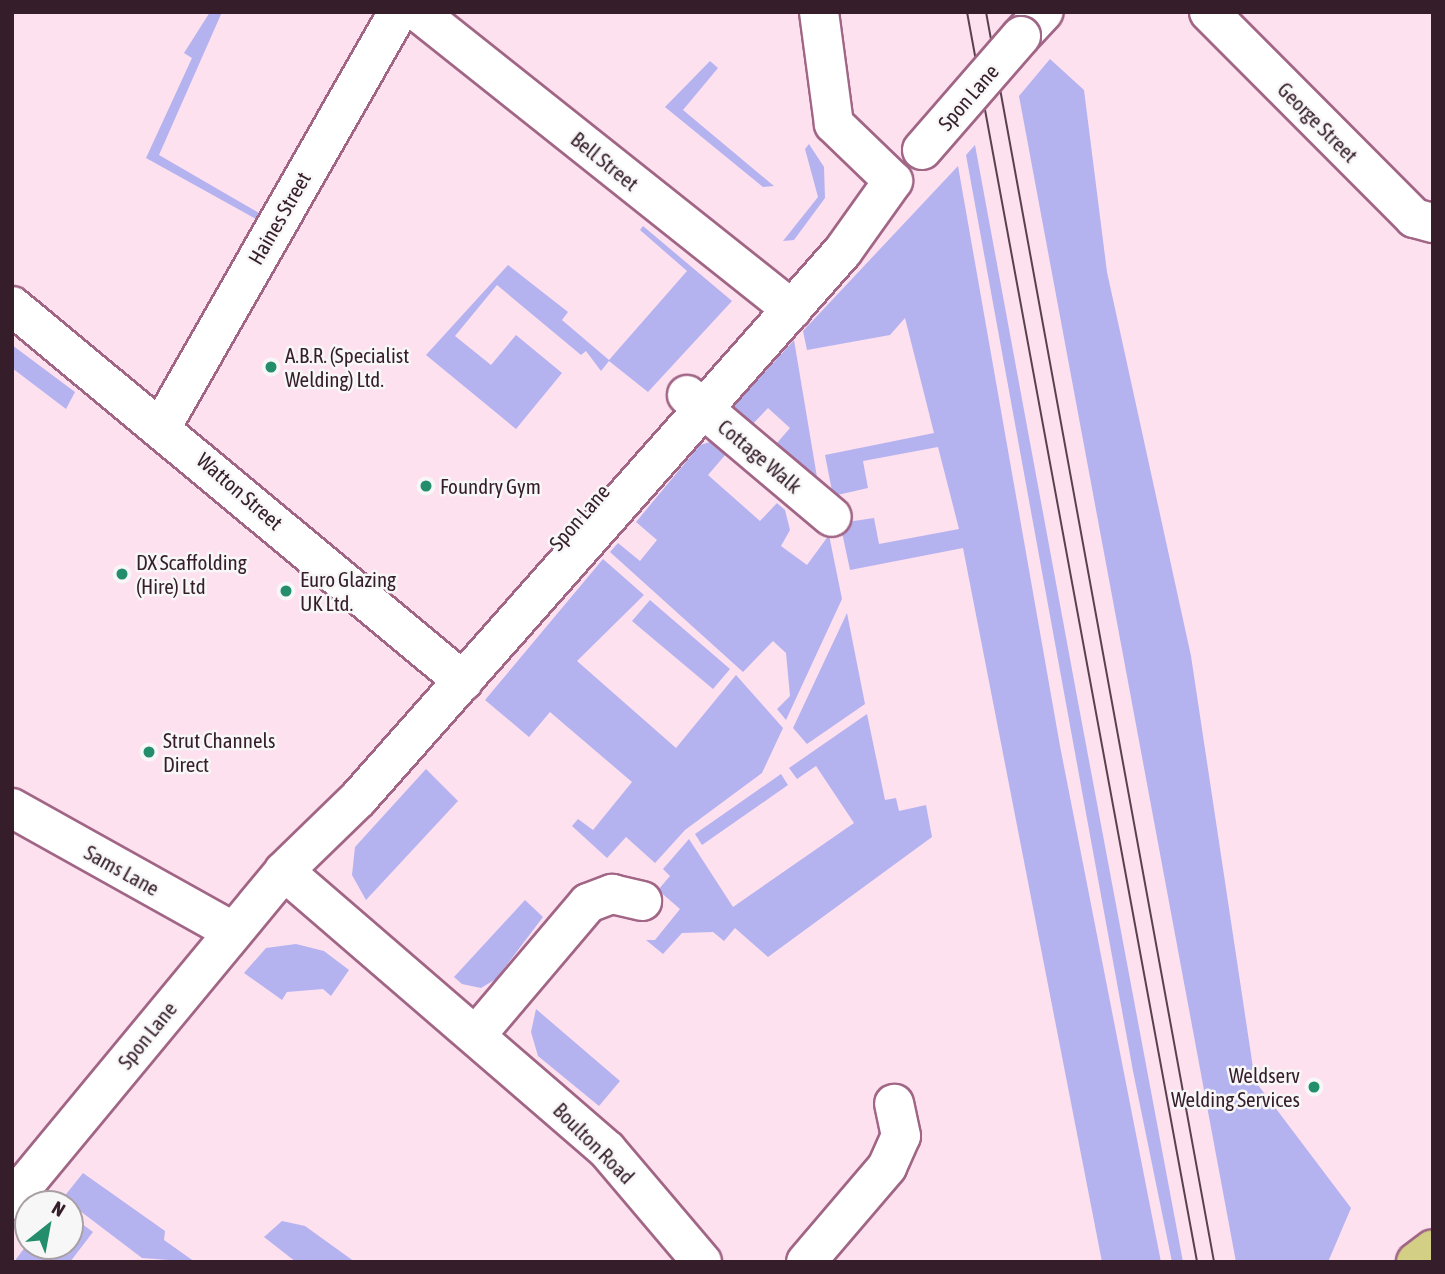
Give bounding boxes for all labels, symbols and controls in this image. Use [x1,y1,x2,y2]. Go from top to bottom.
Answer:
street label: Spon Lane [932,59,1004,135]
street label: George Street [1273,77,1363,167]
street label: Bell Street [566,126,644,196]
street label: Haines Street [242,167,316,269]
place label: A.B.R. (Specialist Welding) Ltd. [285,342,409,392]
marker: A.B.R. (Specialist Welding) Ltd. [263,359,279,375]
street label: Cottage Walk [713,414,807,498]
street label: Watton Street [192,447,288,535]
place label: Foundry Gym [440,473,541,499]
marker: Foundry Gym [418,478,434,494]
street label: Spon Lane [543,479,615,555]
place label: DX Scaffolding (Hire) Ltd [136,549,247,599]
marker: DX Scaffolding (Hire) Ltd [114,566,130,582]
place label: Euro Glazing UK Ltd. [300,566,396,616]
marker: Euro Glazing UK Ltd. [278,583,294,599]
place label: Strut Channels Direct [163,727,275,777]
marker: Strut Channels Direct [141,744,157,760]
street label: Sams Lane [80,839,164,901]
street label: Spon Lane [112,996,182,1074]
place label: Weldserv Welding Services [1171,1062,1300,1112]
marker: Weldserv Welding Services [1306,1079,1322,1095]
street label: Boulton Road [548,1097,640,1189]
north arrow [14,1190,84,1260]
text: N [48,1196,69,1221]

